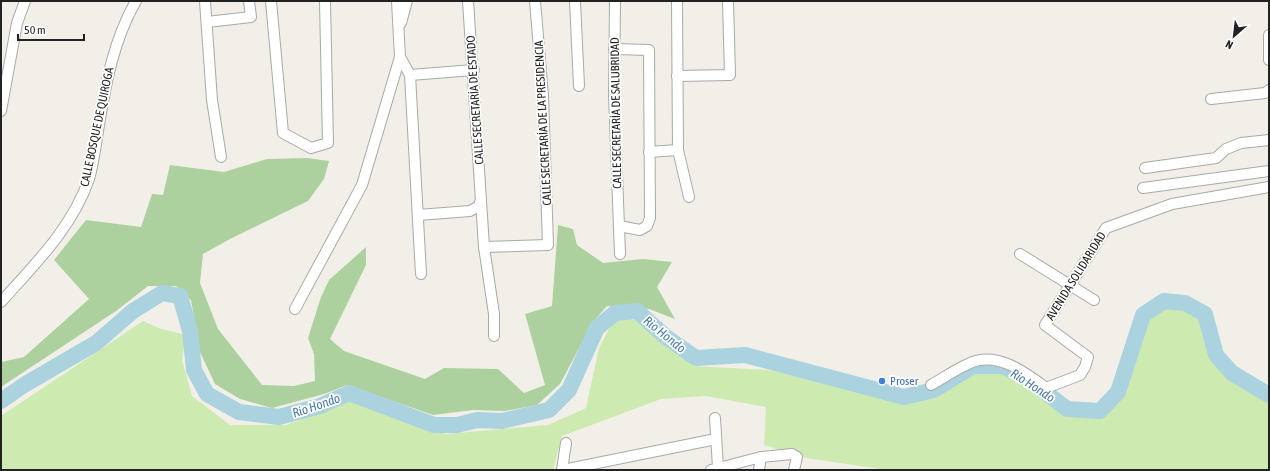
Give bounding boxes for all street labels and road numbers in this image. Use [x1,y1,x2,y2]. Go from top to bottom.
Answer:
street label: CALLE SECRETARÍA DE ESTADO [464,35,486,165]
street label: CALLE SECRETARÍA DE SALUBRIDAD [608,37,624,189]
street label: CALLE SECRETARÍA DE LA PRESIDENCIA [532,40,554,206]
street label: CALLE BOSQUE DE QUIROGA [78,66,117,188]
street label: AVENIDA SOLIDARIDAD [1043,229,1109,323]

